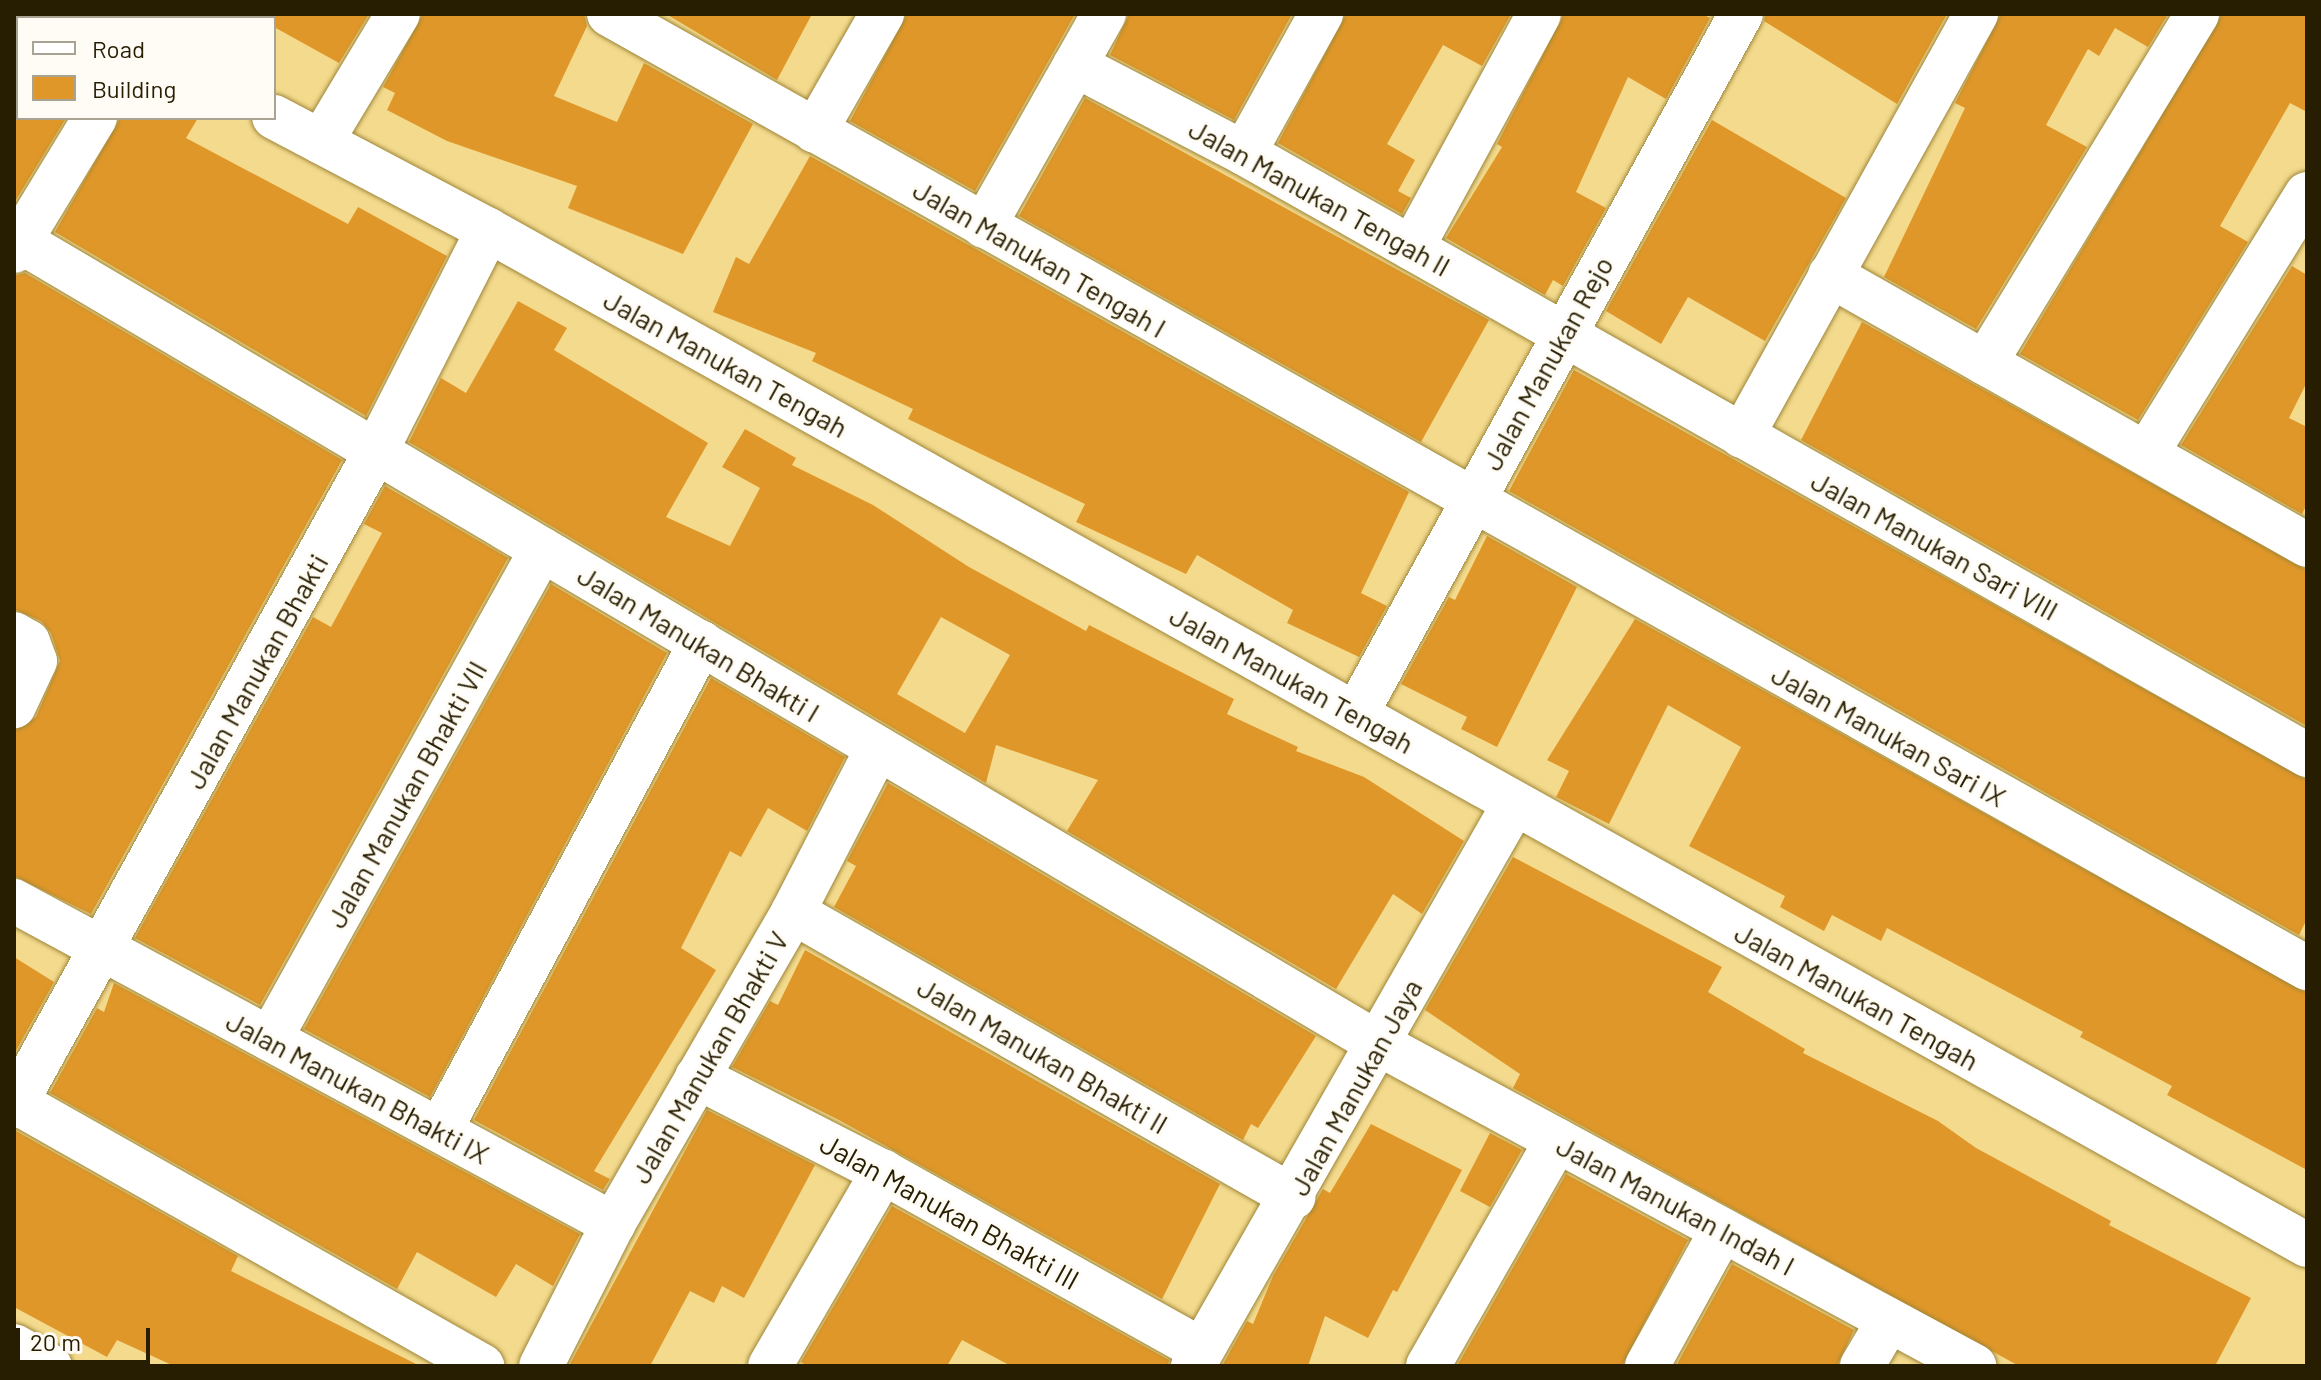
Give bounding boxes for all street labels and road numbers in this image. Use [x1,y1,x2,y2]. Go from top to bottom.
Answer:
street label: Jalan Manukan Tengah II [1183,111,1457,283]
street label: Jalan Manukan Tengah I [908,172,1172,344]
street label: Jalan Manukan Rejo [1474,250,1620,476]
street label: Jalan Manukan Tengah [598,282,854,444]
street label: Jalan Manukan Sari VIII [1806,463,2064,627]
street label: Jalan Manukan Bhakti [177,548,335,794]
street label: Jalan Manukan Bhakti I [572,557,826,729]
street label: Jalan Manukan Tengah [1164,598,1420,760]
street label: Jalan Manukan Bhakti VII [319,655,493,933]
street label: Jalan Manukan Sari IX [1766,657,2012,813]
street label: Jalan Manukan Tengah [1729,915,1985,1077]
street label: Jalan Manukan Bhakti V [623,925,795,1189]
street label: Jalan Manukan Bhakti II [912,970,1174,1140]
street label: Jalan Manukan Jaya [1282,973,1428,1201]
street label: Jalan Manukan Bhakti IX [221,1003,495,1171]
street label: Jalan Manukan Bhakti III [815,1126,1085,1296]
street label: Jalan Manukan Indah I [1551,1128,1801,1282]

